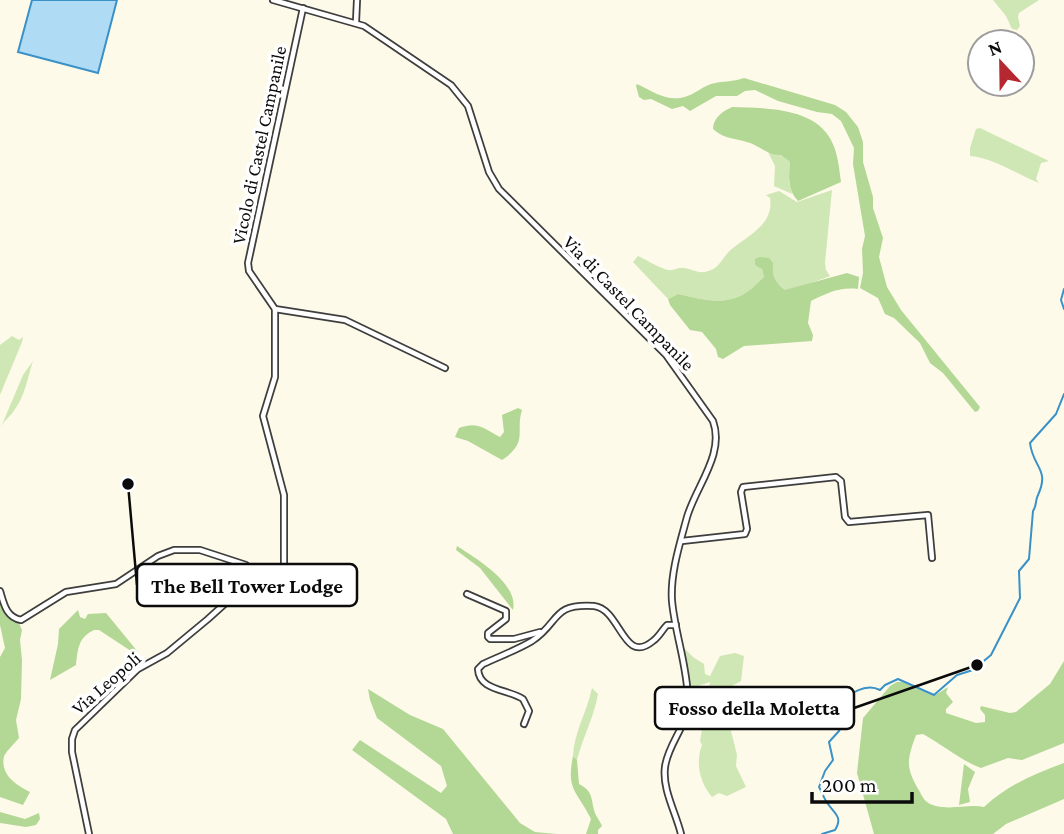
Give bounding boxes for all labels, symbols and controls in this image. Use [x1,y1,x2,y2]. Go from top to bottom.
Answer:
north arrow [966,28,1036,98]
text: N [985,36,1005,60]
street label: Vicolo di Castel Campanile [228,44,290,246]
street label: Via di Castel Campanile [559,231,699,375]
callout: The Bell Tower Lodge [137,564,357,606]
text: The Bell Tower Lodge [151,574,343,598]
street label: Via Leopoli [67,647,145,719]
callout: Fosso della Moletta [655,687,854,729]
text: Fosso della Moletta [668,696,840,720]
scale bar [812,760,912,804]
text: 200 m [822,773,877,797]

